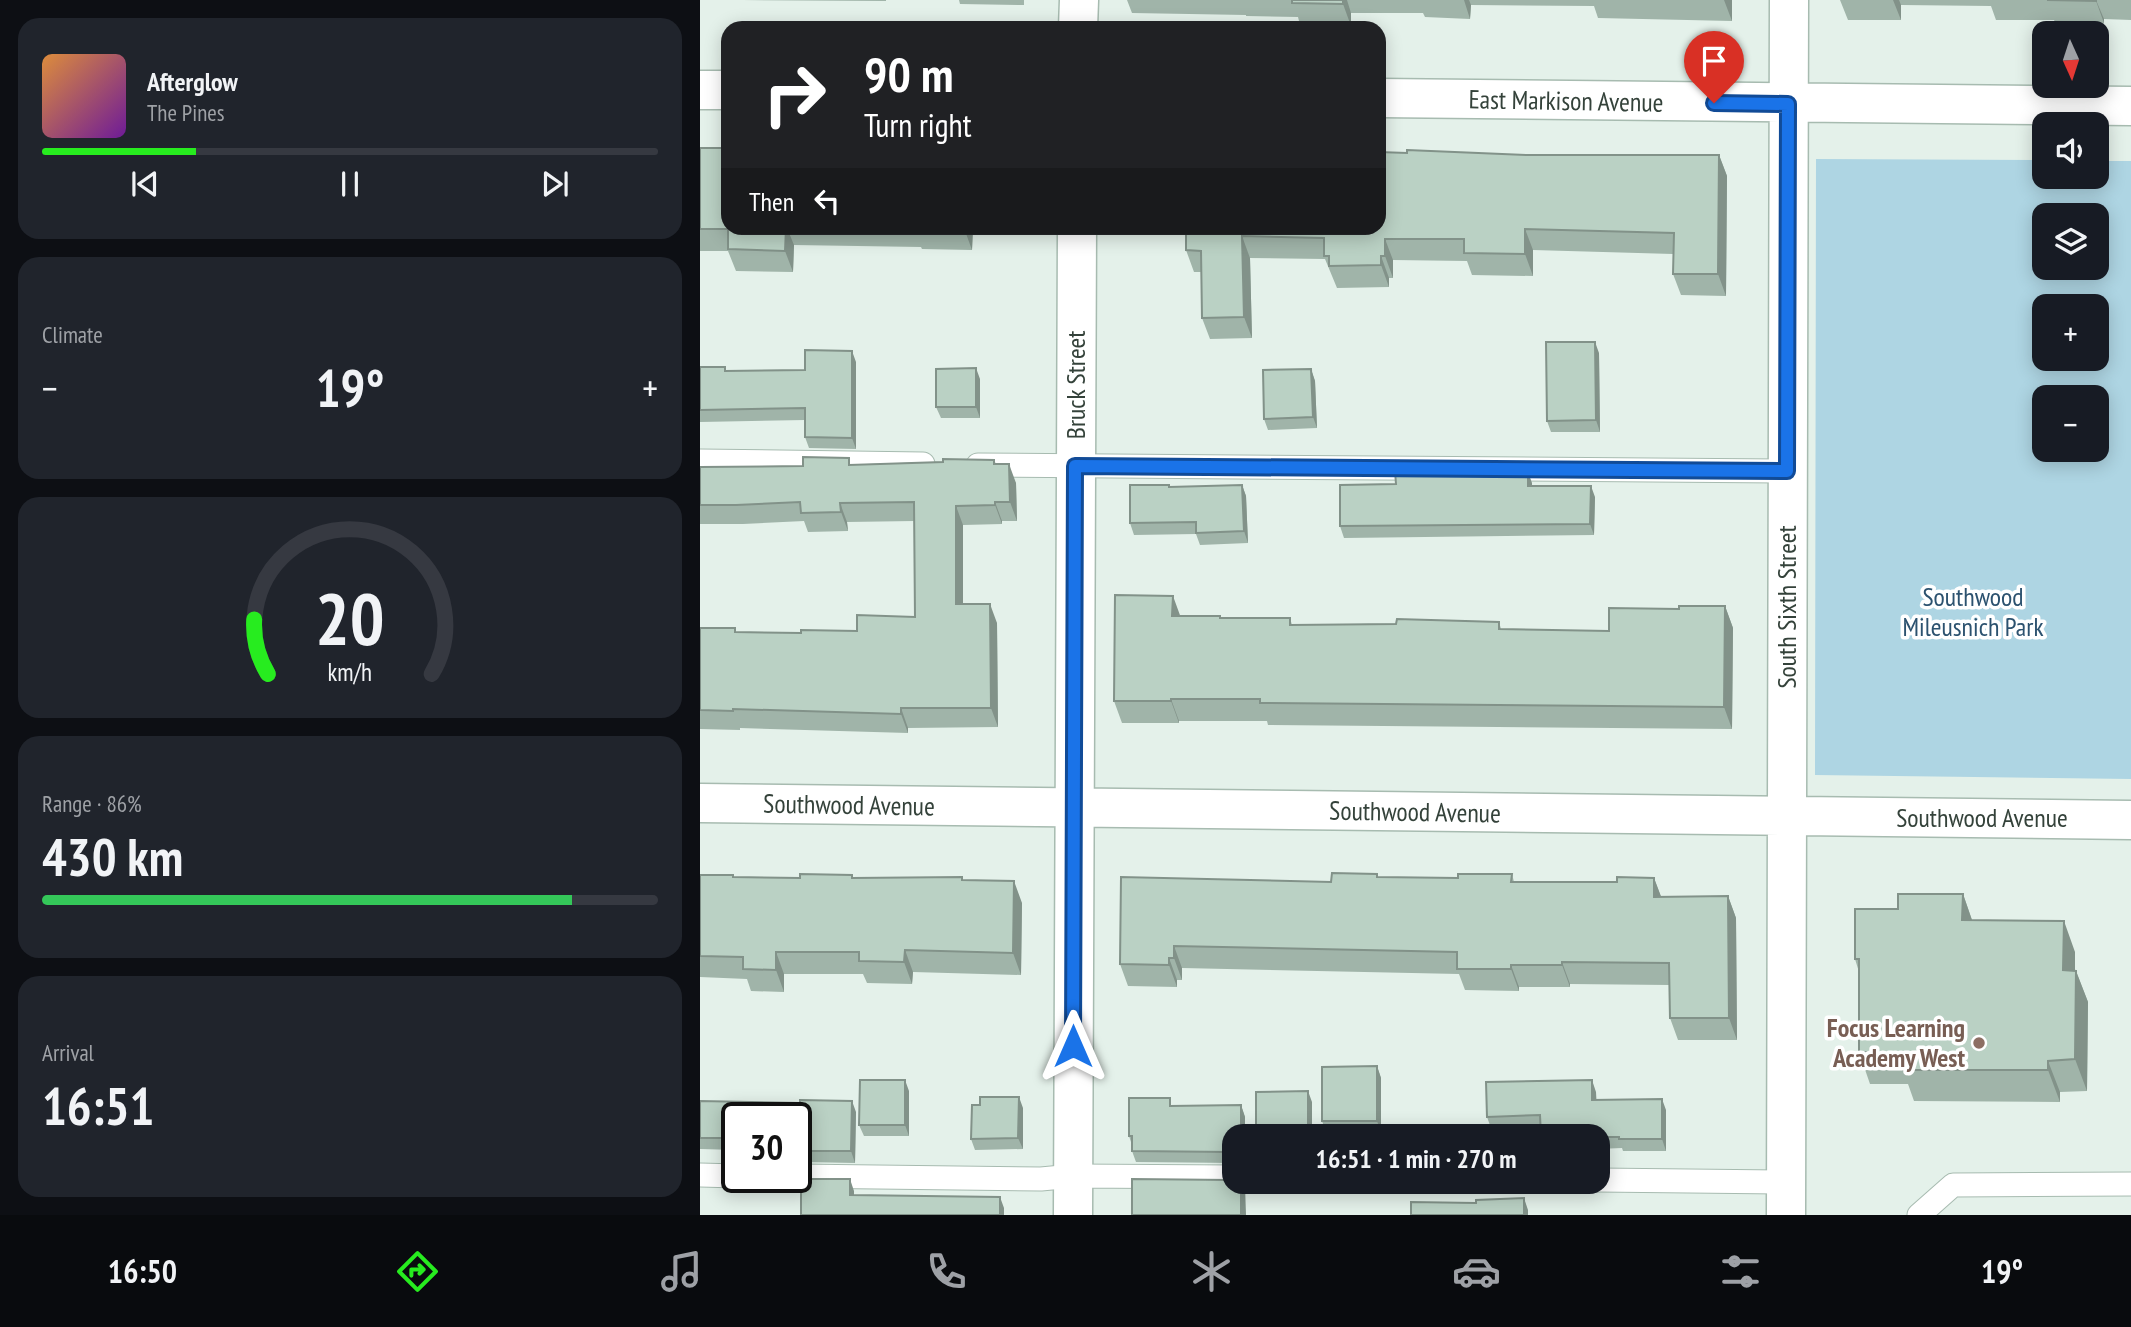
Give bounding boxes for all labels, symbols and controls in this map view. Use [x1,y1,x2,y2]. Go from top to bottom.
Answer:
north arrow [2032,21,2109,98]
map controls [2032,21,2109,462]
pin [1684,31,1744,103]
text: 90 m [864,42,953,106]
icon: arrive [1695,42,1733,80]
icon: right [749,49,840,140]
text: Afterglow [147,65,238,98]
street label: East Markison Avenue [1468,82,1664,119]
text: The Pines [147,98,225,127]
text: Turn right [864,104,972,146]
button: sound [2032,112,2109,189]
icon: previous [126,165,164,203]
icon: pause [331,165,369,203]
icon: next [536,165,574,203]
icon: left [808,182,846,220]
text: Then [749,185,794,218]
button: layers [2032,203,2109,280]
button: + [2032,294,2109,371]
text: Climate [42,320,103,349]
street label: Bruck Street [1059,331,1092,439]
text: 19° [316,354,384,421]
text: − [42,363,58,412]
text: + [642,363,658,412]
button: − [2032,385,2109,462]
street label: South Sixth Street [1770,525,1803,689]
text: 20 [315,570,385,664]
park label: Southwood Mileusnich Park [1903,580,2043,643]
text: km/h [328,655,372,687]
street label: Southwood Avenue [763,787,935,822]
text: Range · 86% [42,789,142,818]
street label: Southwood Avenue [1329,794,1501,829]
street label: Southwood Avenue [1896,801,2068,834]
text: 430 km [42,823,183,890]
position arrow [1036,1009,1110,1083]
place label: Focus Learning Academy West [1827,1011,1965,1074]
marker: Focus Learning Academy West [1971,1035,1987,1051]
text: Arrival [42,1038,94,1067]
text: 16:51 [42,1072,154,1139]
speed limit sign: 30 [721,1102,812,1193]
text: 16:51 · 1 min · 270 m [1316,1142,1516,1175]
icon: directions [393,1247,442,1296]
icon: music [657,1247,706,1296]
icon: phone [922,1247,971,1296]
icon: climate [1187,1247,1236,1296]
icon: car [1452,1247,1501,1296]
icon: filters [1716,1247,1765,1296]
text: 16:50 [108,1250,177,1292]
text: 19° [1981,1250,2023,1292]

